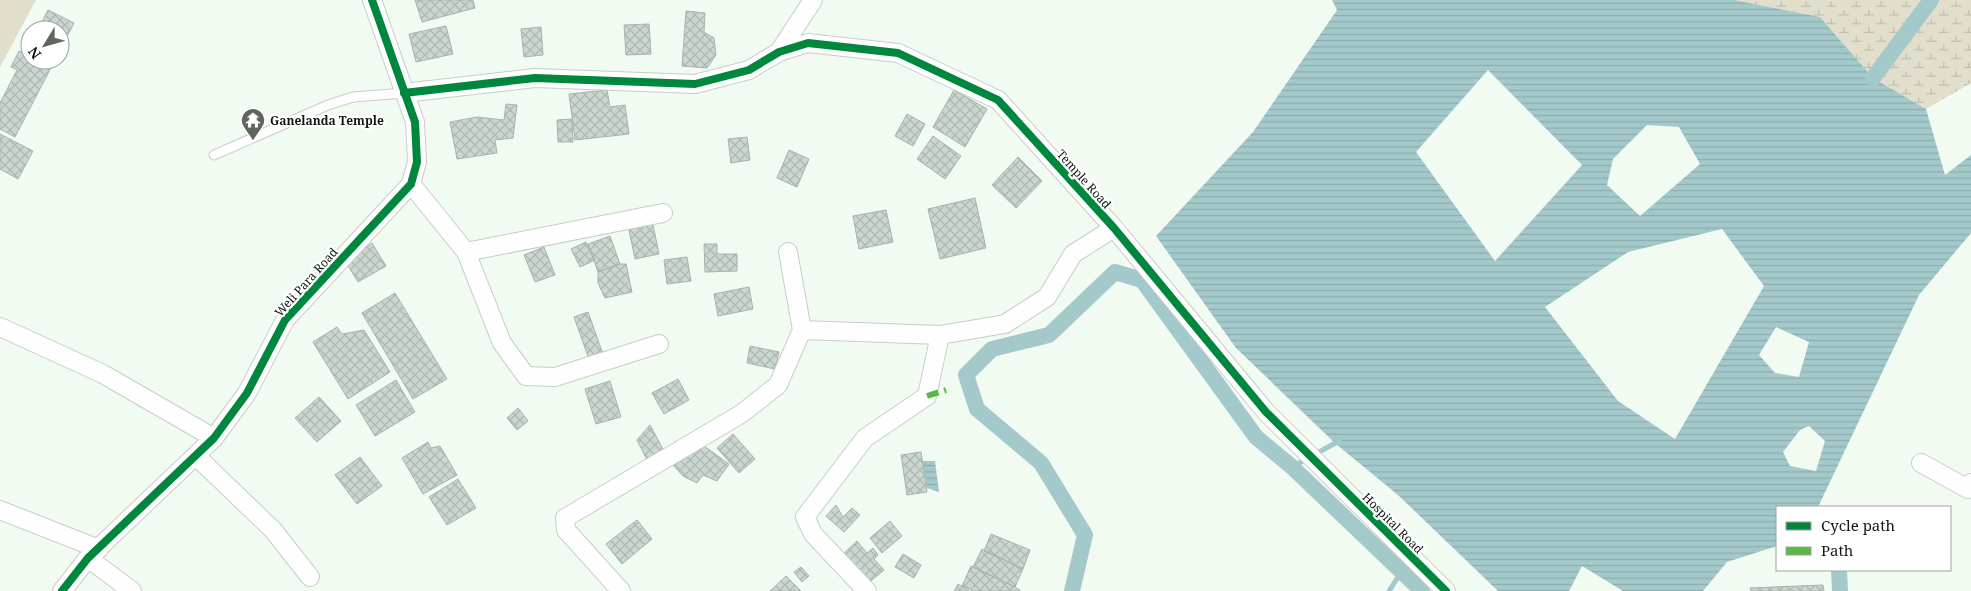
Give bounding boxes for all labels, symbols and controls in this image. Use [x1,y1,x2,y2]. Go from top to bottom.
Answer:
north arrow [20,20,70,70]
text: N [23,43,45,63]
temple icon: Ganelanda Temple [240,107,266,141]
place label: Ganelanda Temple [270,112,384,129]
street label: Temple Road [1053,146,1116,213]
street label: Weli Para Road [271,243,342,320]
street label: Hospital Road [1359,489,1428,558]
legend [1776,506,1951,571]
text: Cycle path [1821,515,1896,535]
text: Path [1821,540,1854,560]

